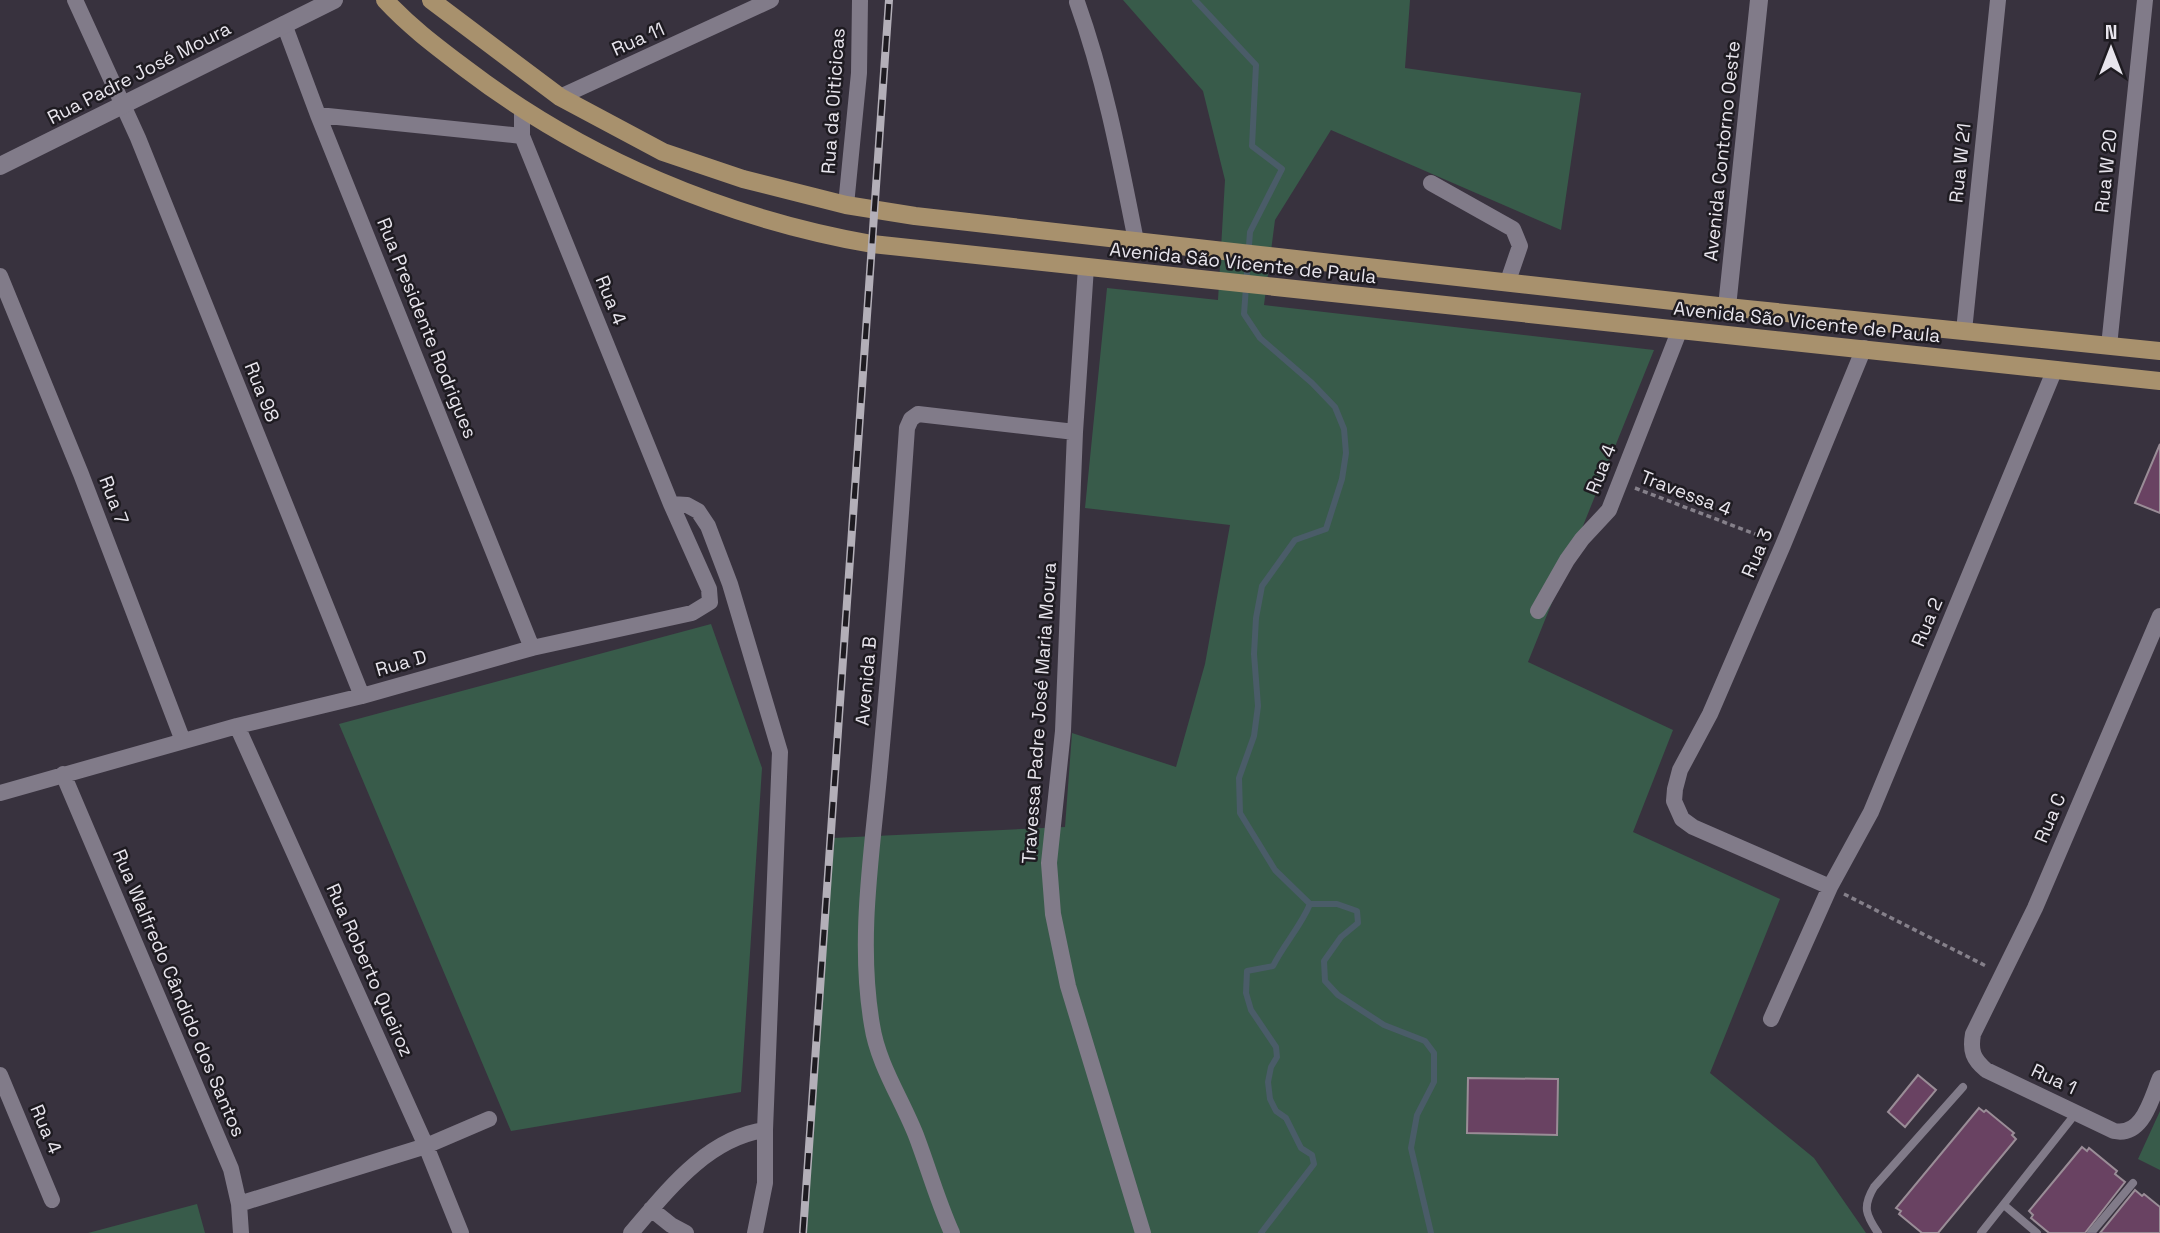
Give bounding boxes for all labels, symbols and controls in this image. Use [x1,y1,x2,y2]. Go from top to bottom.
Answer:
north arrow [2076,14,2146,84]
street label: Rua Padre José Moura [43,16,235,130]
street label: Rua 11 [608,16,668,62]
text: N [2105,20,2117,45]
street label: Rua da Oiticicas [815,27,851,175]
street label: Avenida Contorno Oeste [1698,40,1746,262]
street label: Rua W 21 [1943,122,1977,204]
street label: Rua W 20 [2089,128,2123,214]
street label: Rua Presidente Rodrigues [371,214,483,442]
street label: Avenida São Vicente de Paula [1108,237,1378,289]
street label: Rua 4 [590,272,632,329]
street label: Avenida São Vicente de Paula [1672,296,1942,348]
street label: Rua 98 [239,358,285,426]
street label: Rua 4 [1580,440,1622,497]
street label: Travessa 4 [1637,464,1735,522]
street label: Rua 7 [93,472,135,528]
street label: Rua 3 [1736,525,1778,581]
street label: Travessa Padre José Maria Moura [1016,561,1062,865]
street label: Rua 2 [1906,594,1948,650]
street label: Avenida B [850,635,882,727]
street label: Rua D [373,644,429,682]
street label: Rua C [2028,789,2072,847]
street label: Rua Walfredo Cândido dos Santos [107,845,251,1141]
street label: Rua Roberto Queiroz [321,879,419,1061]
street label: Rua 1 [2027,1058,2081,1100]
street label: Rua 4 [24,1100,68,1158]

